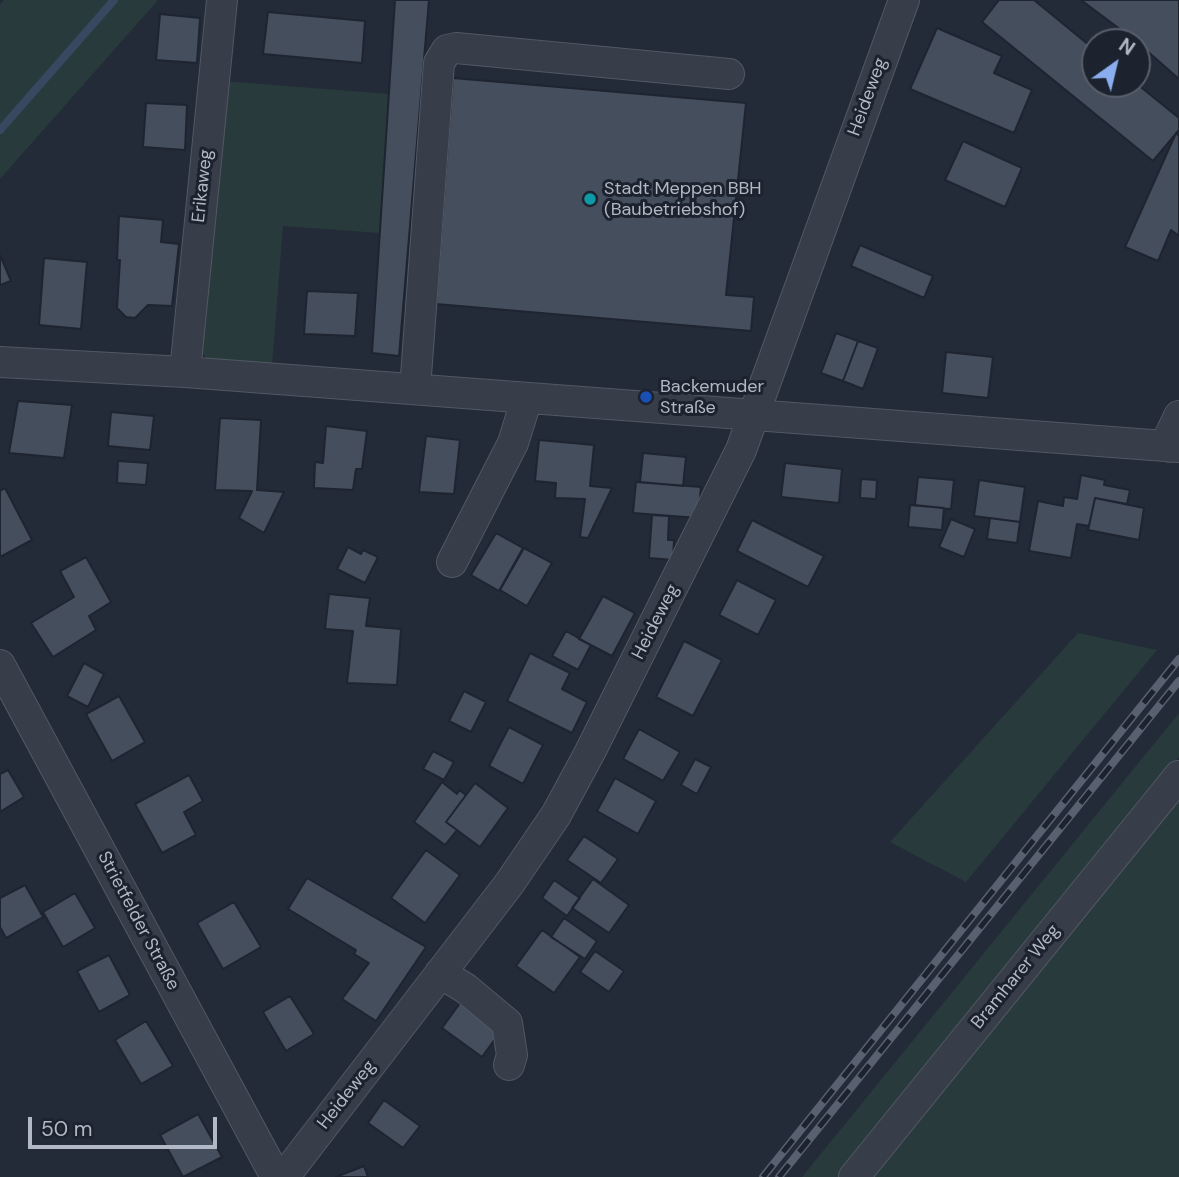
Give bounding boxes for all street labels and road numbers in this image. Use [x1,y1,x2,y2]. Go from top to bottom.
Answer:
street label: Heideweg [844,55,892,139]
street label: Erikaweg [188,148,218,224]
street label: Heideweg [628,581,684,663]
street label: Strietfelder Straße [92,848,184,994]
street label: Bramharer Weg [967,920,1065,1034]
street label: Heideweg [313,1056,381,1134]

